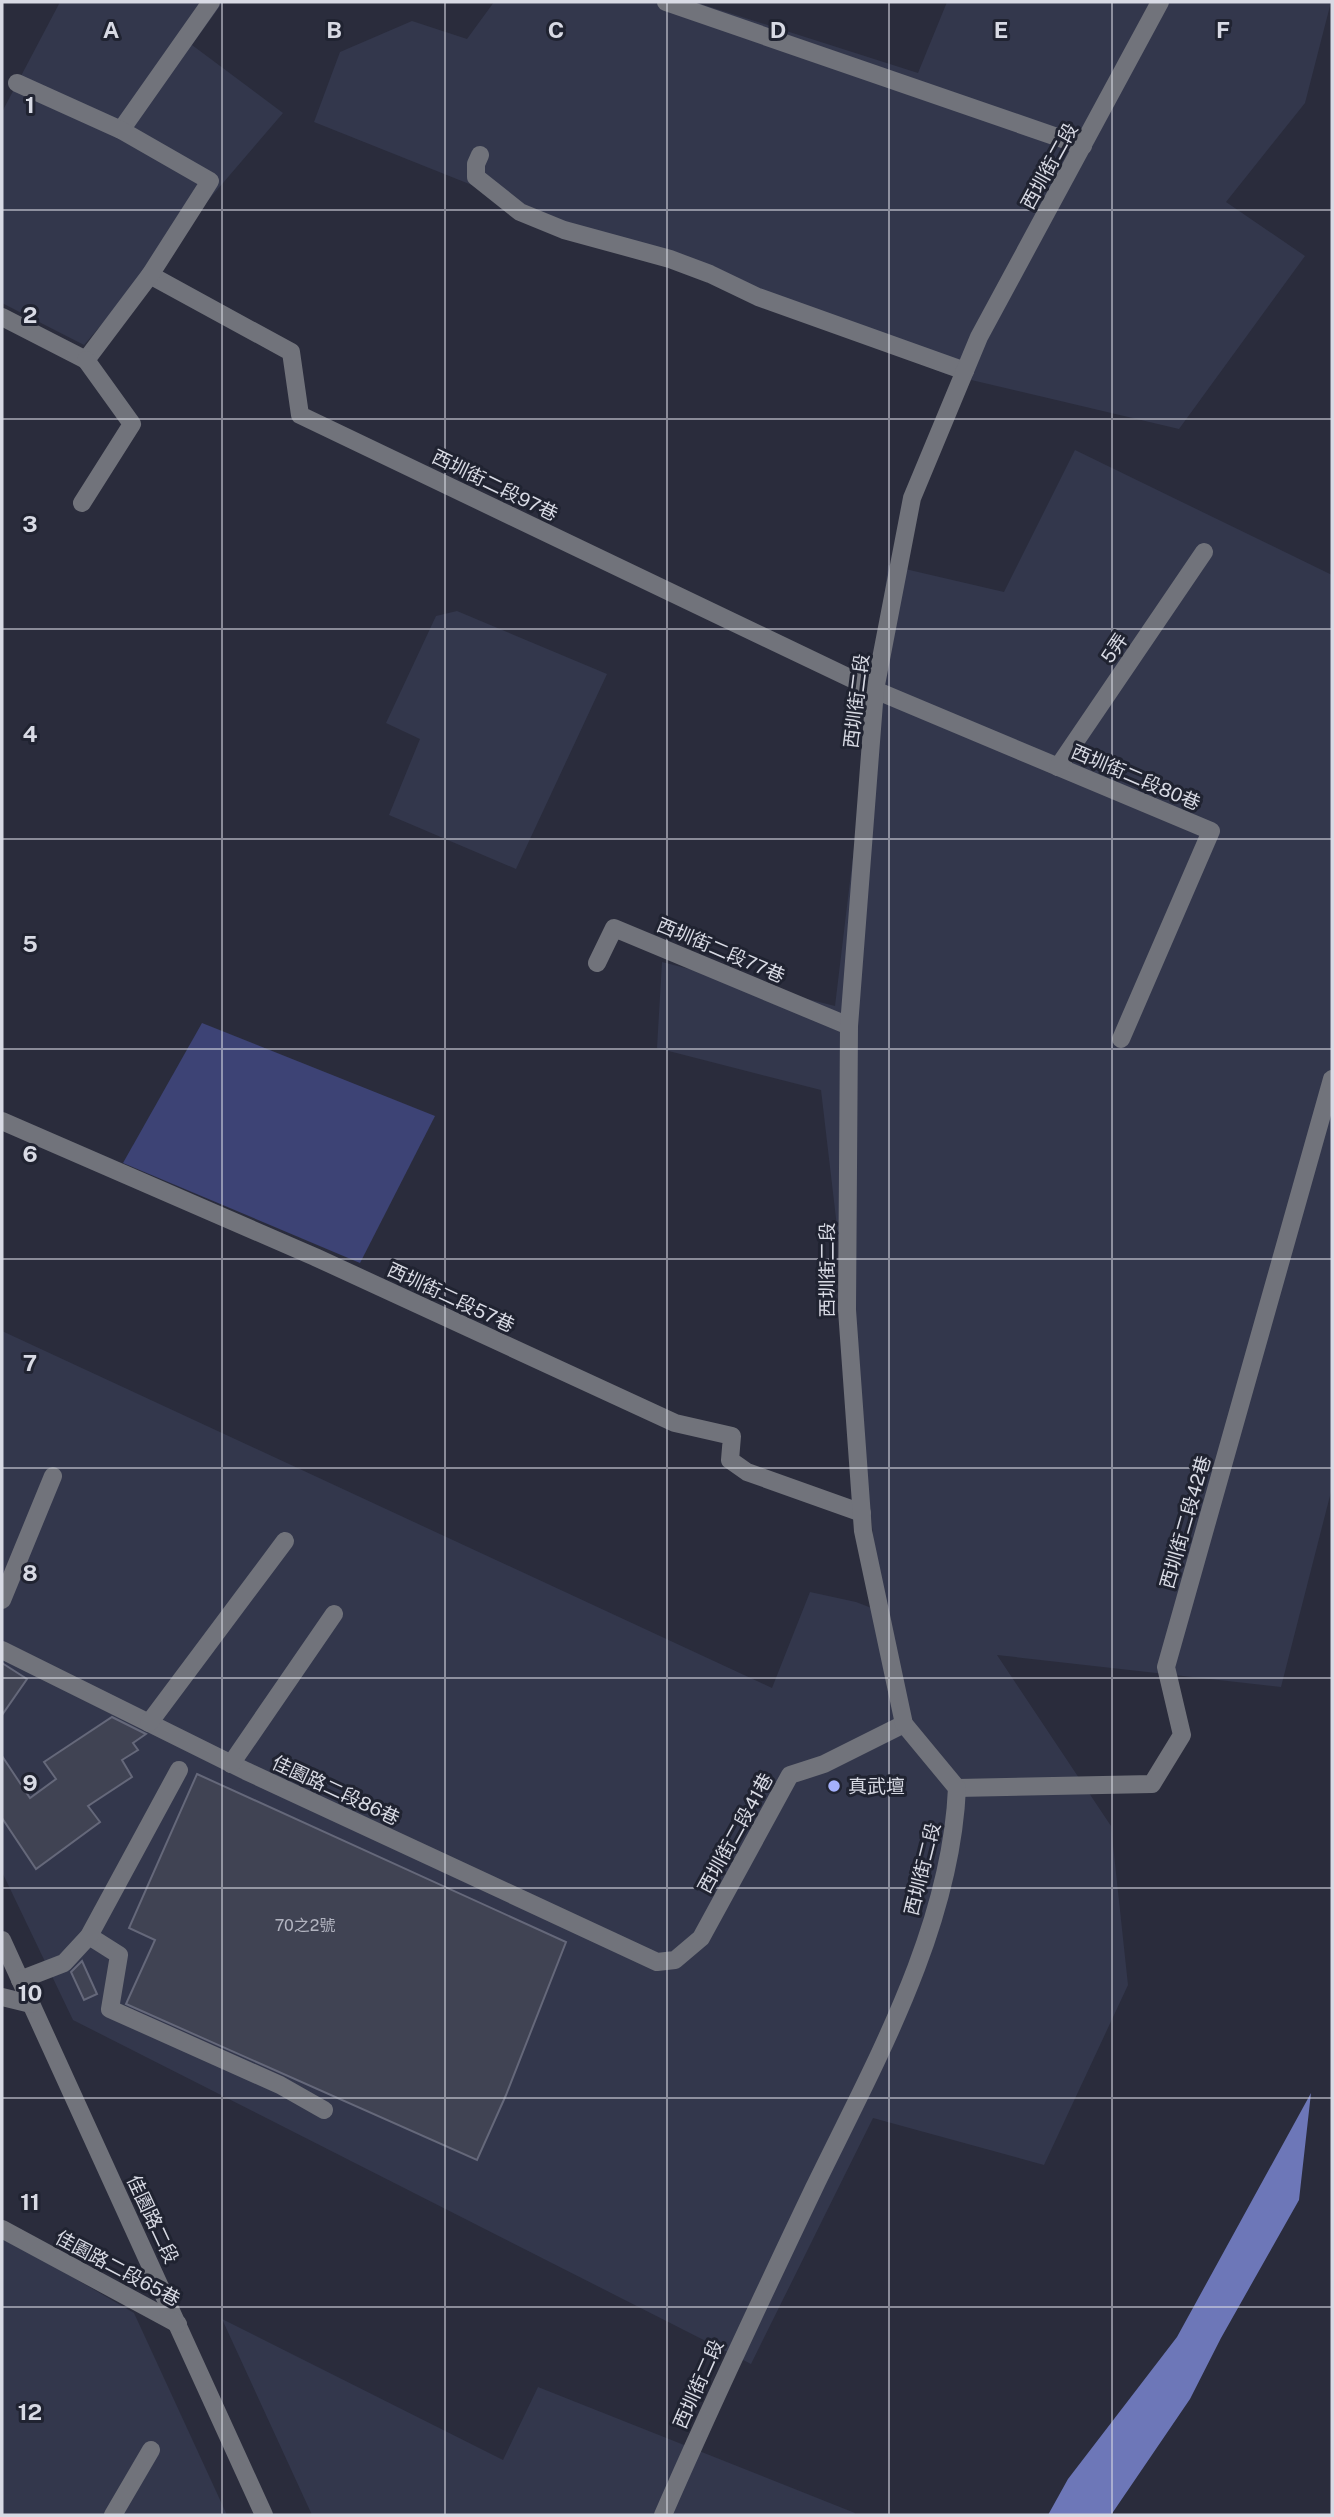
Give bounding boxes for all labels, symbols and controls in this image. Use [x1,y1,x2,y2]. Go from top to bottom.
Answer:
text: A [103,16,120,43]
text: B [326,16,342,43]
text: C [548,16,564,43]
text: D [770,16,786,43]
text: E [994,16,1008,43]
text: F [1216,16,1230,43]
text: 1 [25,91,35,118]
street label: 西圳街二段 [1016,119,1082,213]
text: 2 [23,301,37,328]
street label: 西圳街二段97巷 [429,445,561,525]
text: 3 [22,510,38,537]
street label: 5弄 [1096,629,1132,667]
street label: 西圳街二段 [839,653,873,749]
text: 4 [22,720,38,747]
street label: 西圳街二段80巷 [1068,740,1204,814]
street label: 西圳街二段77巷 [654,913,788,987]
text: 5 [22,930,38,957]
text: 6 [22,1140,38,1167]
street label: 西圳街二段 [816,1222,838,1318]
street label: 西圳街二段57巷 [384,1258,518,1336]
text: 7 [23,1349,37,1376]
street label: 西圳街二段42巷 [1156,1453,1214,1591]
text: 8 [22,1559,38,1586]
street label: 佳園路二段86巷 [269,1751,403,1829]
text: 9 [22,1769,38,1796]
street label: 西圳街二段41巷 [693,1769,777,1897]
place label: 真武壇 [848,1775,905,1797]
marker: 真武壇 [826,1778,842,1794]
street label: 西圳街二段 [900,1820,944,1918]
house number: 70之2號 [275,1916,335,1935]
text: 10 [18,1979,42,2006]
street label: 佳園路二段 [123,2171,183,2267]
text: 11 [20,2188,40,2215]
street label: 佳園路二段65巷 [52,2226,184,2310]
street label: 西圳街二段 [669,2336,727,2432]
text: 12 [18,2398,42,2425]

